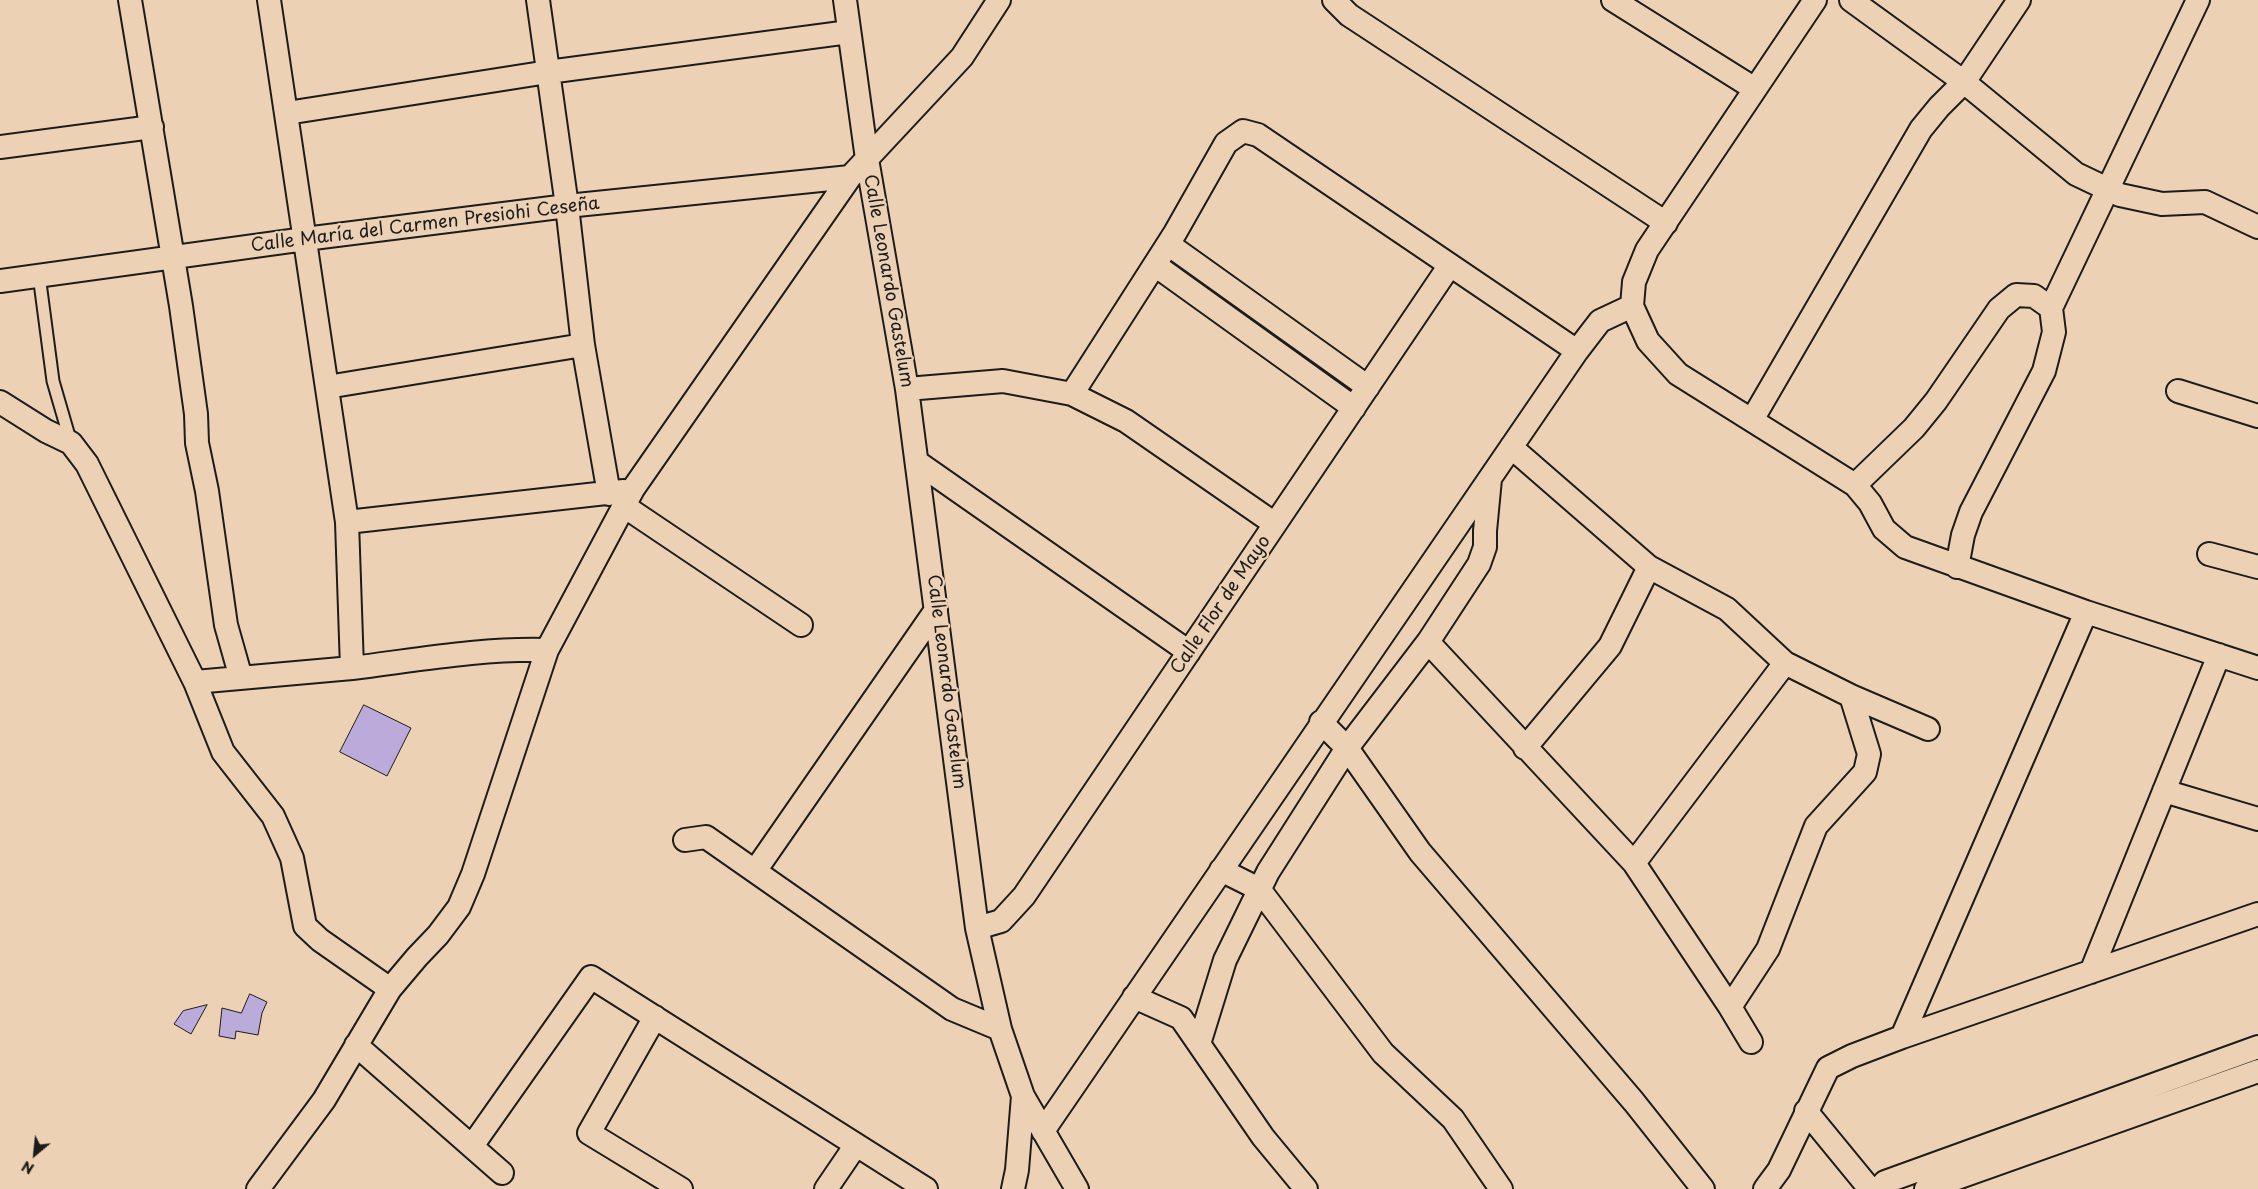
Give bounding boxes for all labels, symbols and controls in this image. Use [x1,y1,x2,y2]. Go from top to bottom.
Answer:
street label: Calle Leonardo Gastelum [859,173,917,389]
street label: Calle María del Carmen Presiohi Ceseña [250,193,600,257]
street label: Calle Flor de Mayo [1167,532,1275,678]
street label: Calle Leonardo Gastelum [922,573,970,791]
north arrow [10,1129,60,1179]
text: N [18,1156,38,1180]

